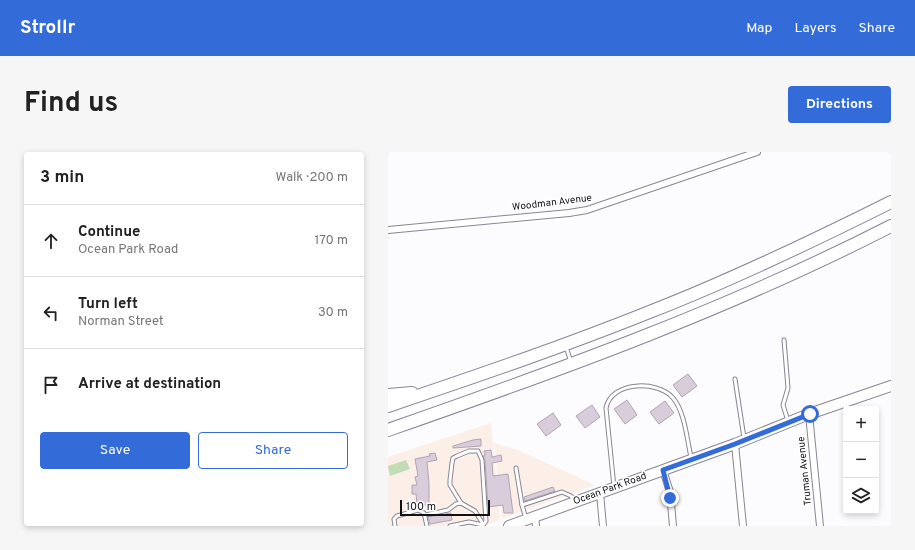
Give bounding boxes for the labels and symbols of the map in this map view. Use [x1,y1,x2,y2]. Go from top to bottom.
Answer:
street label: Woodman Avenue [511,192,593,214]
route start [801,405,819,423]
street label: Truman Avenue [795,436,815,506]
street label: Ocean Park Road [572,470,648,508]
route end [661,489,679,507]
scale bar [400,498,490,517]

